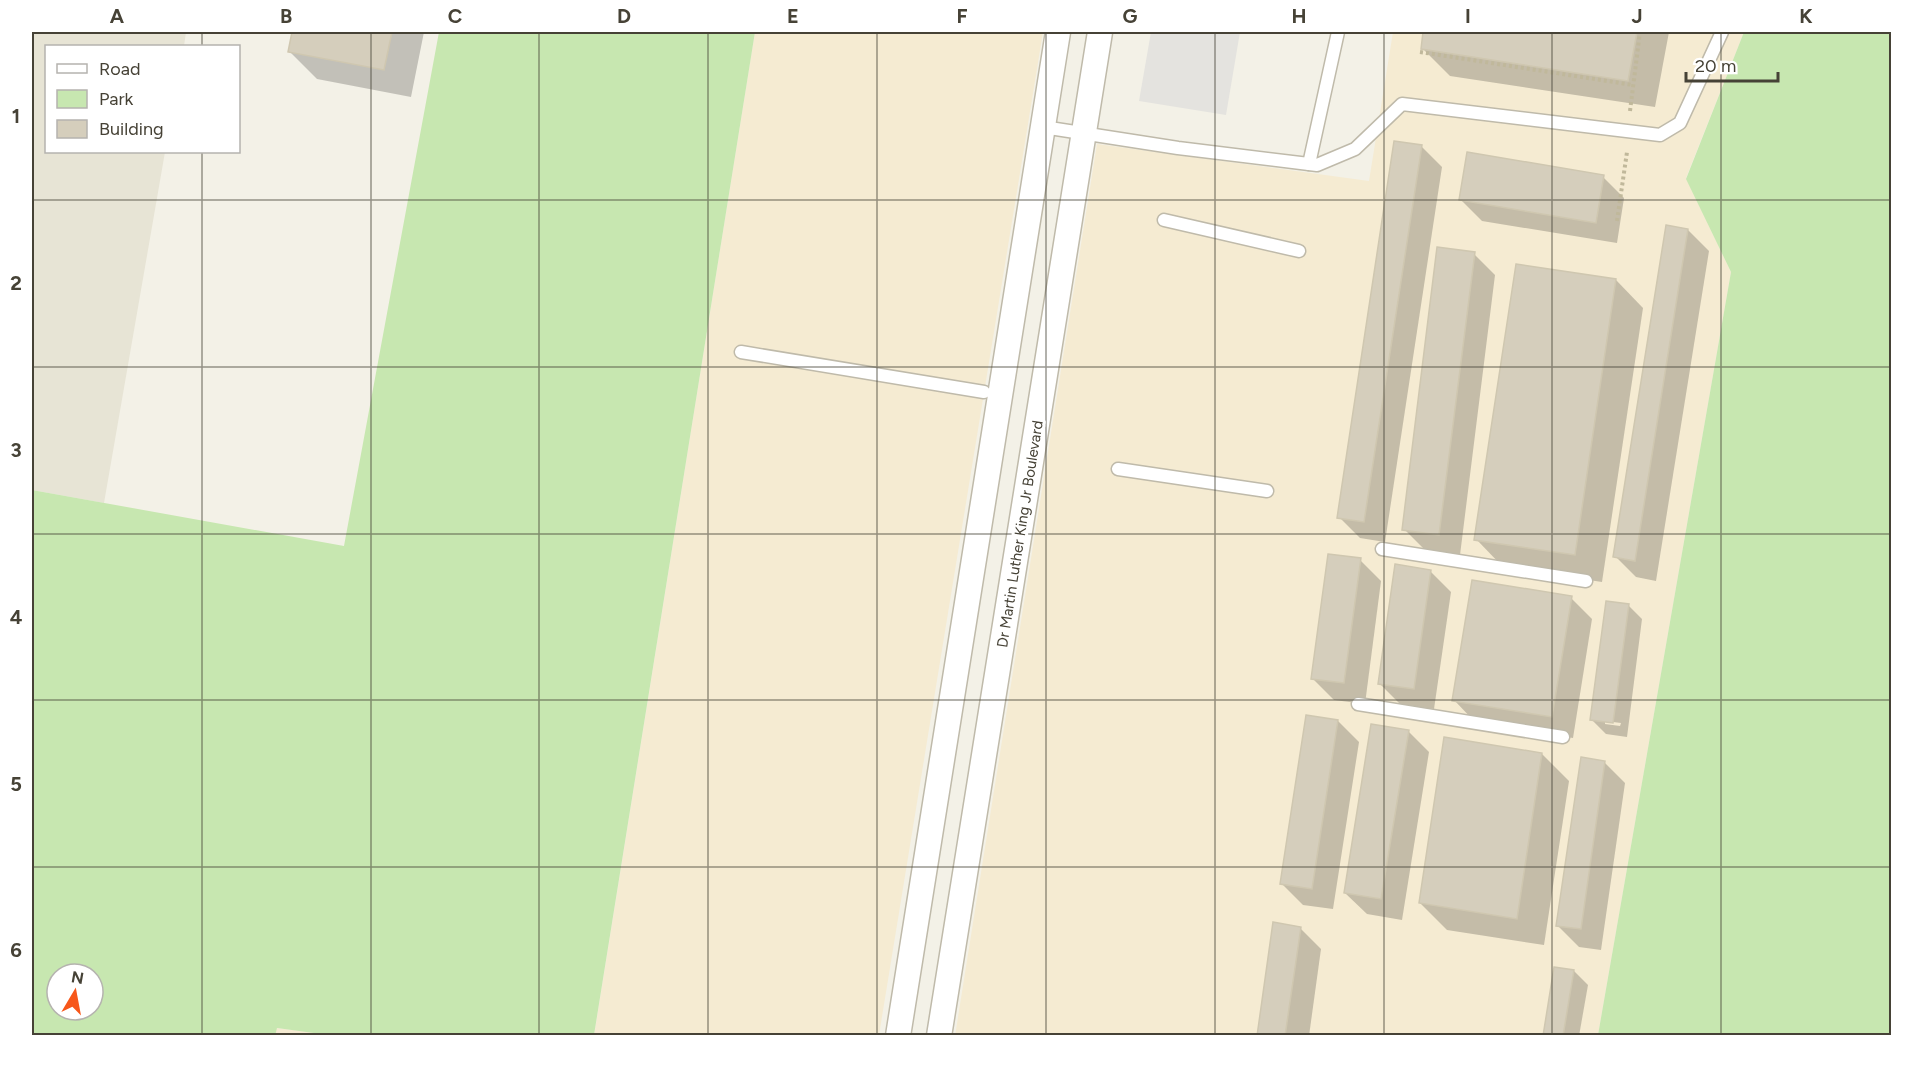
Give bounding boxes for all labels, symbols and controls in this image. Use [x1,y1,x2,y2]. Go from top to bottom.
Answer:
text: A [110,4,125,28]
text: B [280,4,292,28]
text: C [448,4,462,28]
text: D [617,4,631,28]
text: E [787,4,799,28]
text: F [956,4,968,28]
text: G [1123,4,1138,28]
text: H [1292,4,1307,28]
text: I [1465,4,1471,28]
text: J [1631,4,1643,28]
text: K [1799,4,1813,28]
legend [45,45,240,153]
scale bar [1686,45,1778,83]
text: 20 m [1695,55,1736,77]
text: Road [99,58,140,80]
text: Park [99,88,134,110]
text: 1 [12,104,20,128]
text: Building [99,118,164,140]
text: 2 [10,271,22,295]
street label: Dr Martin Luther King Jr Boulevard [993,419,1047,649]
text: 3 [10,438,22,462]
text: 4 [10,605,23,629]
text: 5 [10,772,22,796]
text: 6 [10,938,22,962]
north arrow [45,962,105,1022]
text: N [70,967,85,988]

